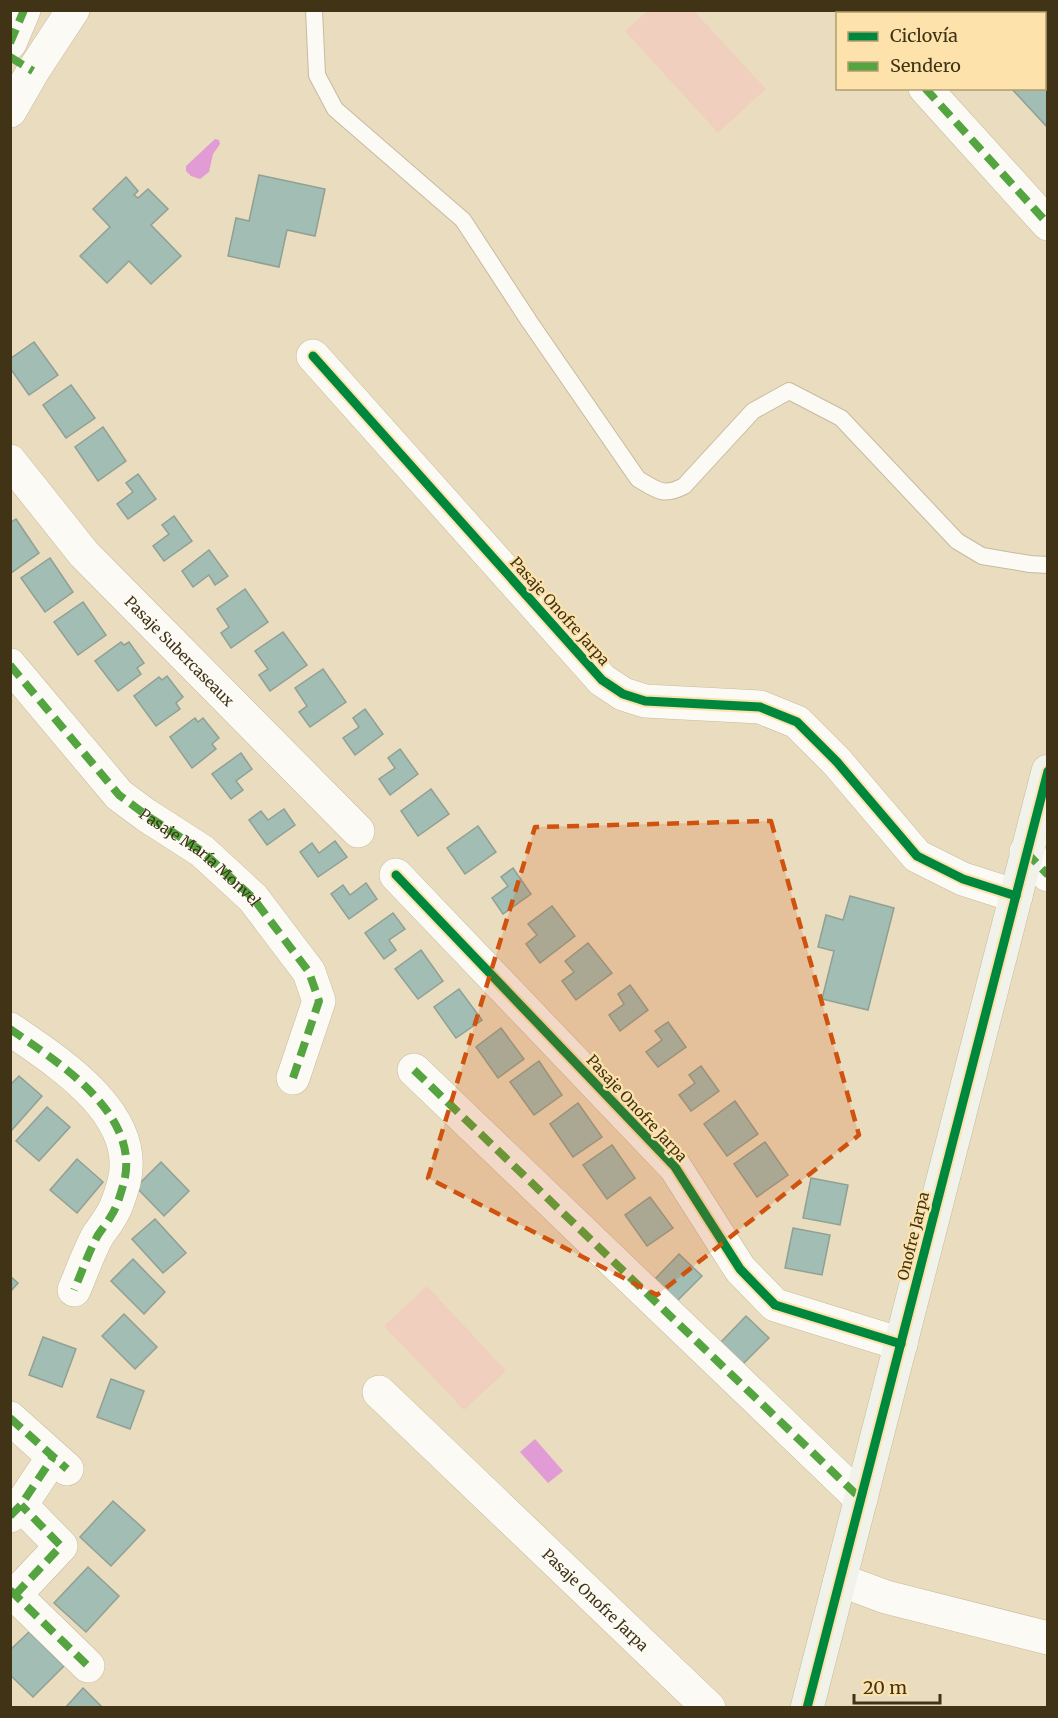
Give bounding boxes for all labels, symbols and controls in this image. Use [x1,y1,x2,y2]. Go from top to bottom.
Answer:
legend [836,12,1046,90]
text: Ciclovía [890,24,958,47]
text: Sendero [890,54,961,77]
street label: Pasaje Onofre Jarpa [506,553,614,669]
street label: Pasaje Subercaseaux [121,592,238,710]
street label: Pasaje María Monvel [136,804,265,910]
street label: Pasaje Onofre Jarpa [582,1050,692,1166]
street label: Onofre Jarpa [893,1190,933,1282]
street label: Pasaje Onofre Jarpa [539,1544,653,1655]
scale bar [854,1667,940,1705]
text: 20 m [863,1676,907,1699]

